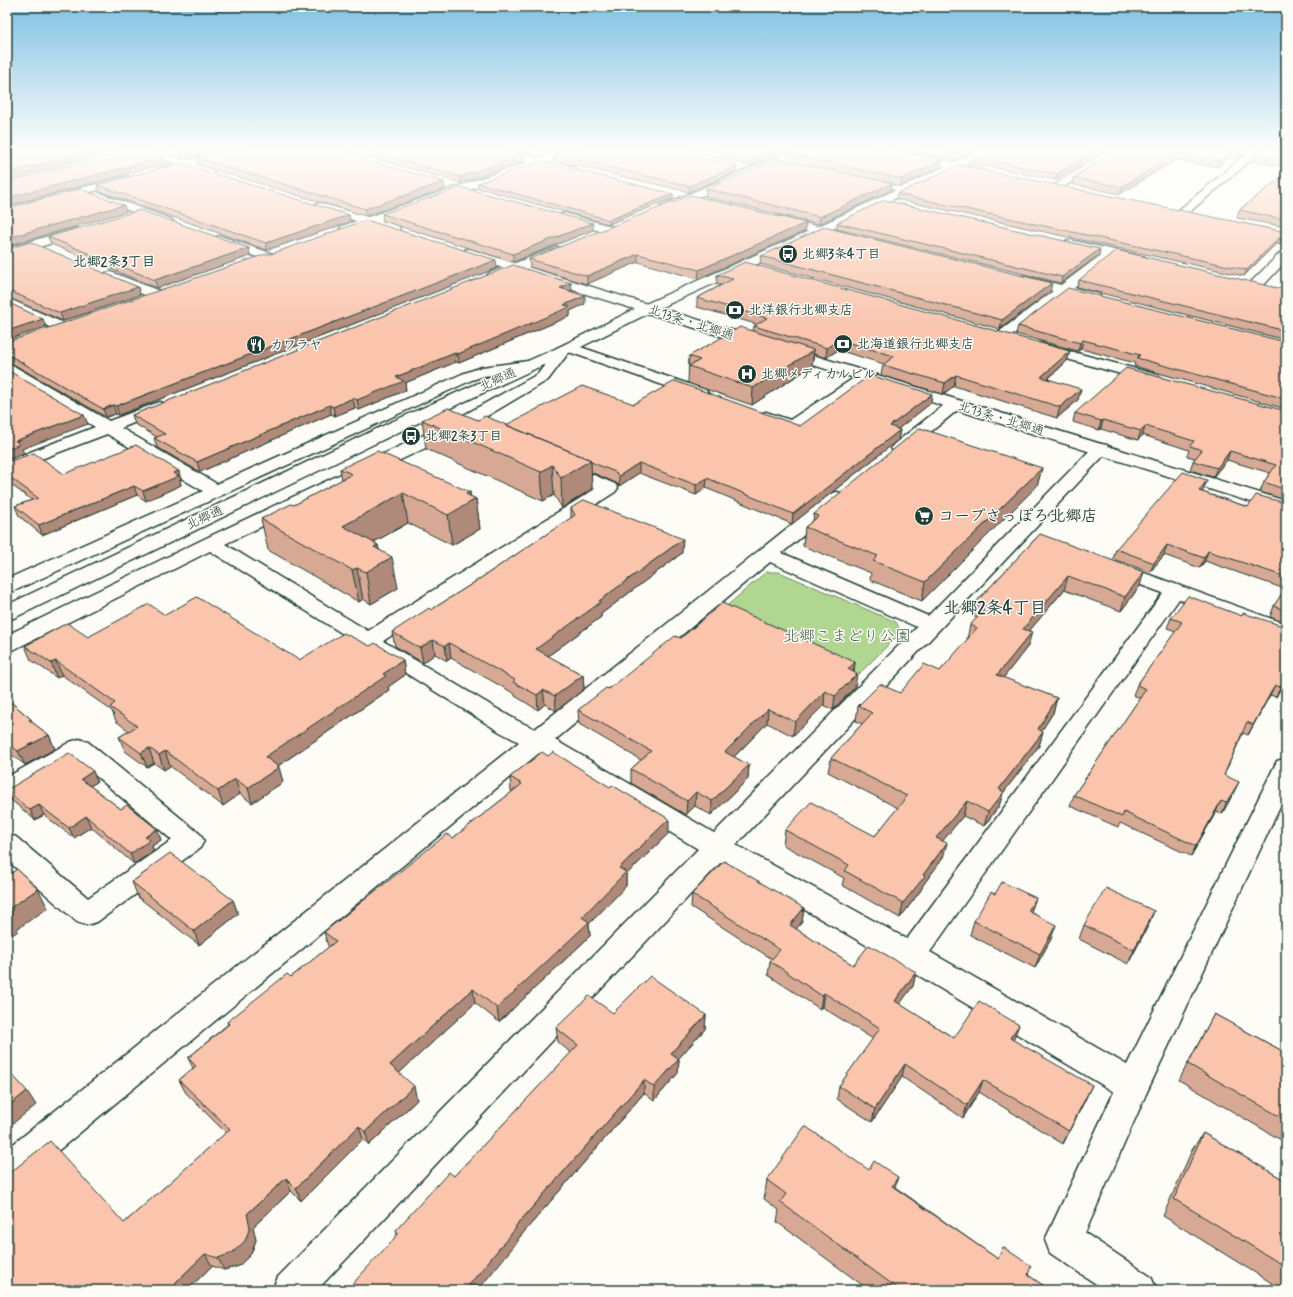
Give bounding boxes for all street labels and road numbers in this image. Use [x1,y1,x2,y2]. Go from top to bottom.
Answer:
street label: 北13条・北郷通 [646,301,736,345]
street label: 北郷通 [477,364,519,396]
street label: 北13条・北郷通 [956,398,1046,440]
street label: 北郷通 [184,502,226,534]

